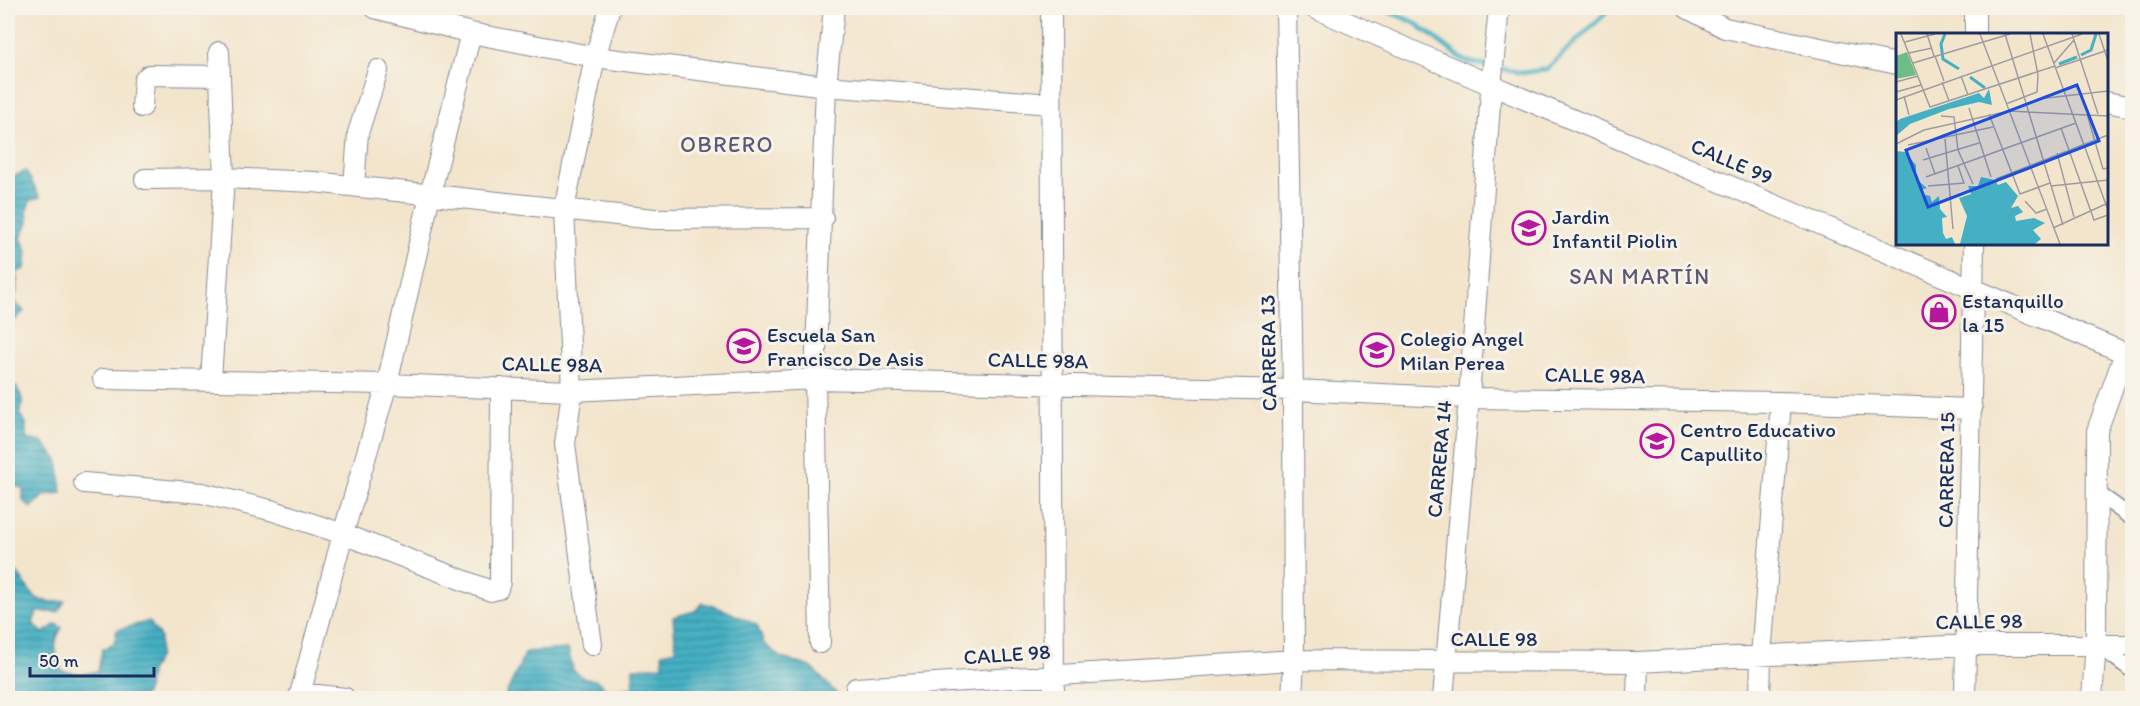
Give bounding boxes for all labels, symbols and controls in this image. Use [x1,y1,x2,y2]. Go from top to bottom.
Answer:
inset map [1896,33,2107,244]
district label: OBRERO [680,131,774,158]
street label: CALLE 99 [1687,133,1777,189]
place label: Jardin Infantil Piolin [1552,204,1678,253]
school or university icon: Jardin Infantil Piolin [1511,210,1547,246]
district label: SAN MARTÍN [1569,263,1711,290]
place label: Estanquillo la 15 [1962,288,2064,337]
street label: CARRERA 13 [1254,294,1282,412]
shop icon: Estanquillo la 15 [1921,294,1957,330]
place label: Escuela San Francisco De Asis [767,322,924,371]
place label: Colegio Angel Milan Perea [1400,326,1524,375]
school or university icon: Escuela San Francisco De Asis [726,328,762,364]
school or university icon: Colegio Angel Milan Perea [1359,332,1395,368]
street label: CALLE 98A [988,347,1089,373]
street label: CALLE 98A [502,351,603,377]
street label: CALLE 98A [1545,362,1646,388]
street label: CARRERA 14 [1421,399,1457,519]
street label: CARRERA 15 [1932,412,1960,528]
place label: Centro Educativo Capullito [1680,417,1836,466]
school or university icon: Centro Educativo Capullito [1639,423,1675,459]
street label: CALLE 98 [1935,608,2023,634]
street label: CALLE 98 [1450,626,1538,651]
street label: CALLE 98 [963,638,1051,670]
scale bar [30,640,154,678]
text: 50 m [39,650,79,672]

